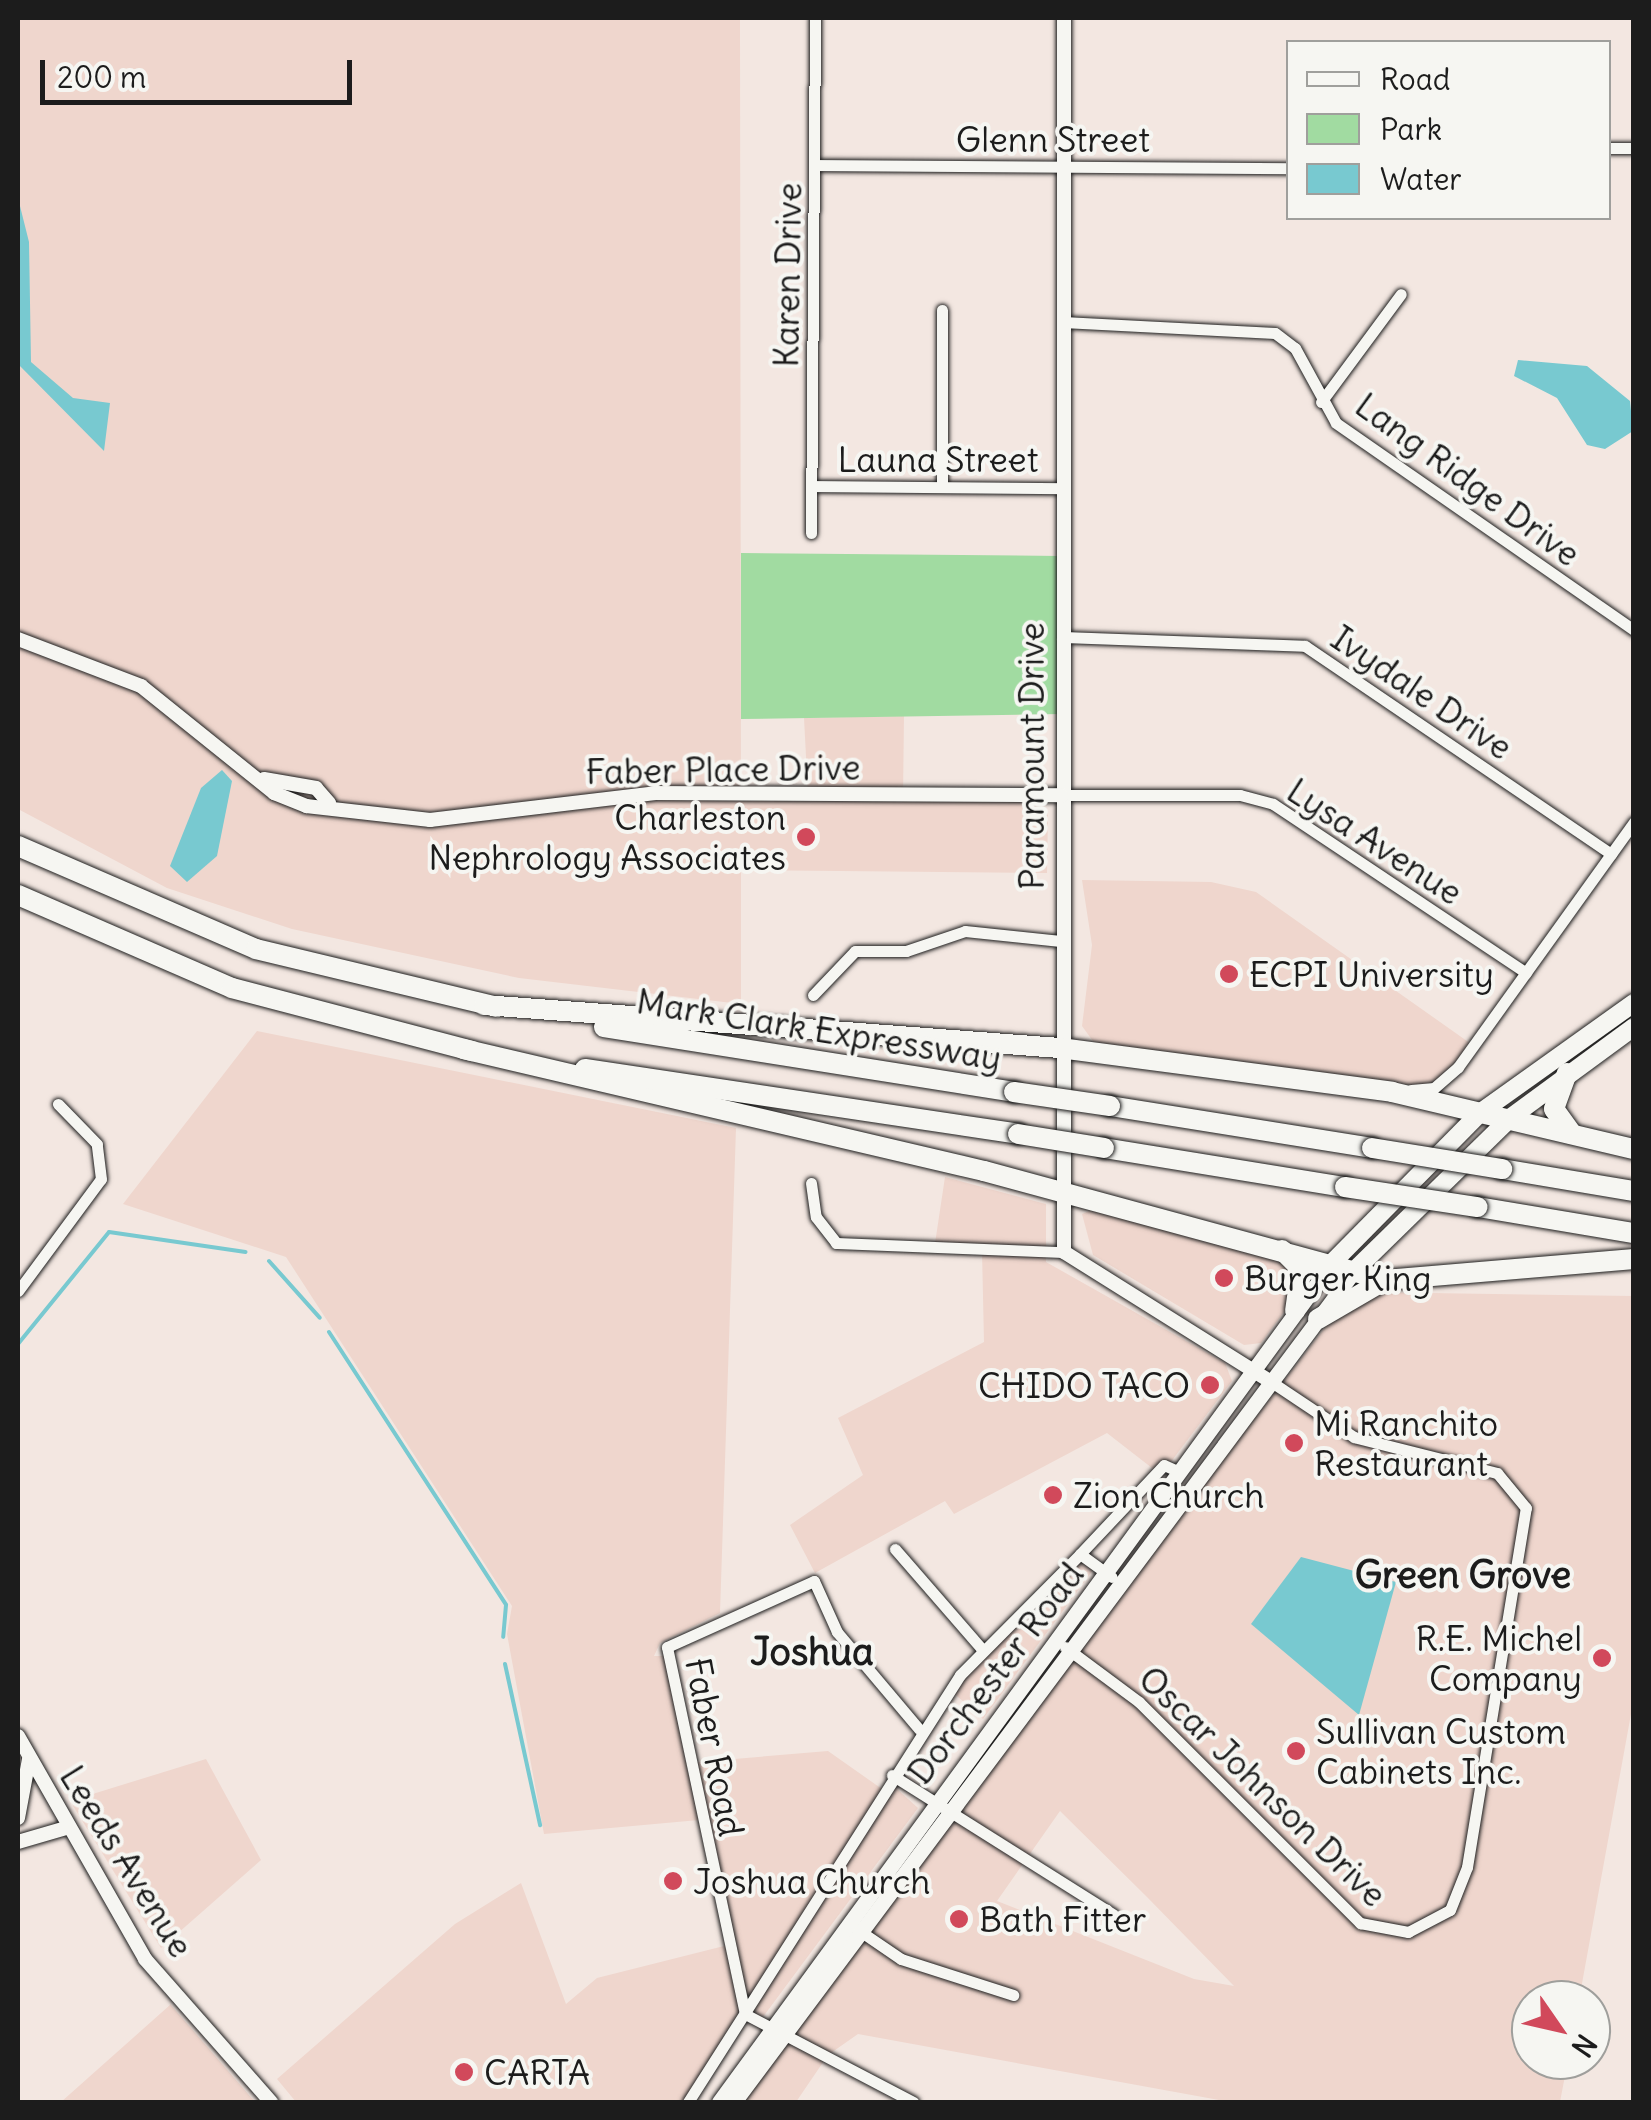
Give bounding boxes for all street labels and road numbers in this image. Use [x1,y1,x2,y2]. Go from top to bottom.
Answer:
street label: Glenn Street [956,118,1150,160]
street label: Karen Drive [764,182,810,368]
street label: Lang Ridge Drive [1348,384,1588,574]
street label: Launa Street [837,438,1039,480]
street label: Ivydale Drive [1324,616,1520,768]
street label: Paramount Drive [1010,622,1052,890]
street label: Faber Place Drive [585,746,861,792]
street label: Lysa Avenue [1280,769,1470,913]
street label: Mark Clark Expressway [634,979,1004,1079]
street label: Dorchester Road [898,1554,1092,1792]
street label: Faber Road [677,1654,753,1840]
street label: Oscar Johnson Drive [1130,1657,1396,1915]
street label: Leeds Avenue [51,1758,203,1964]

